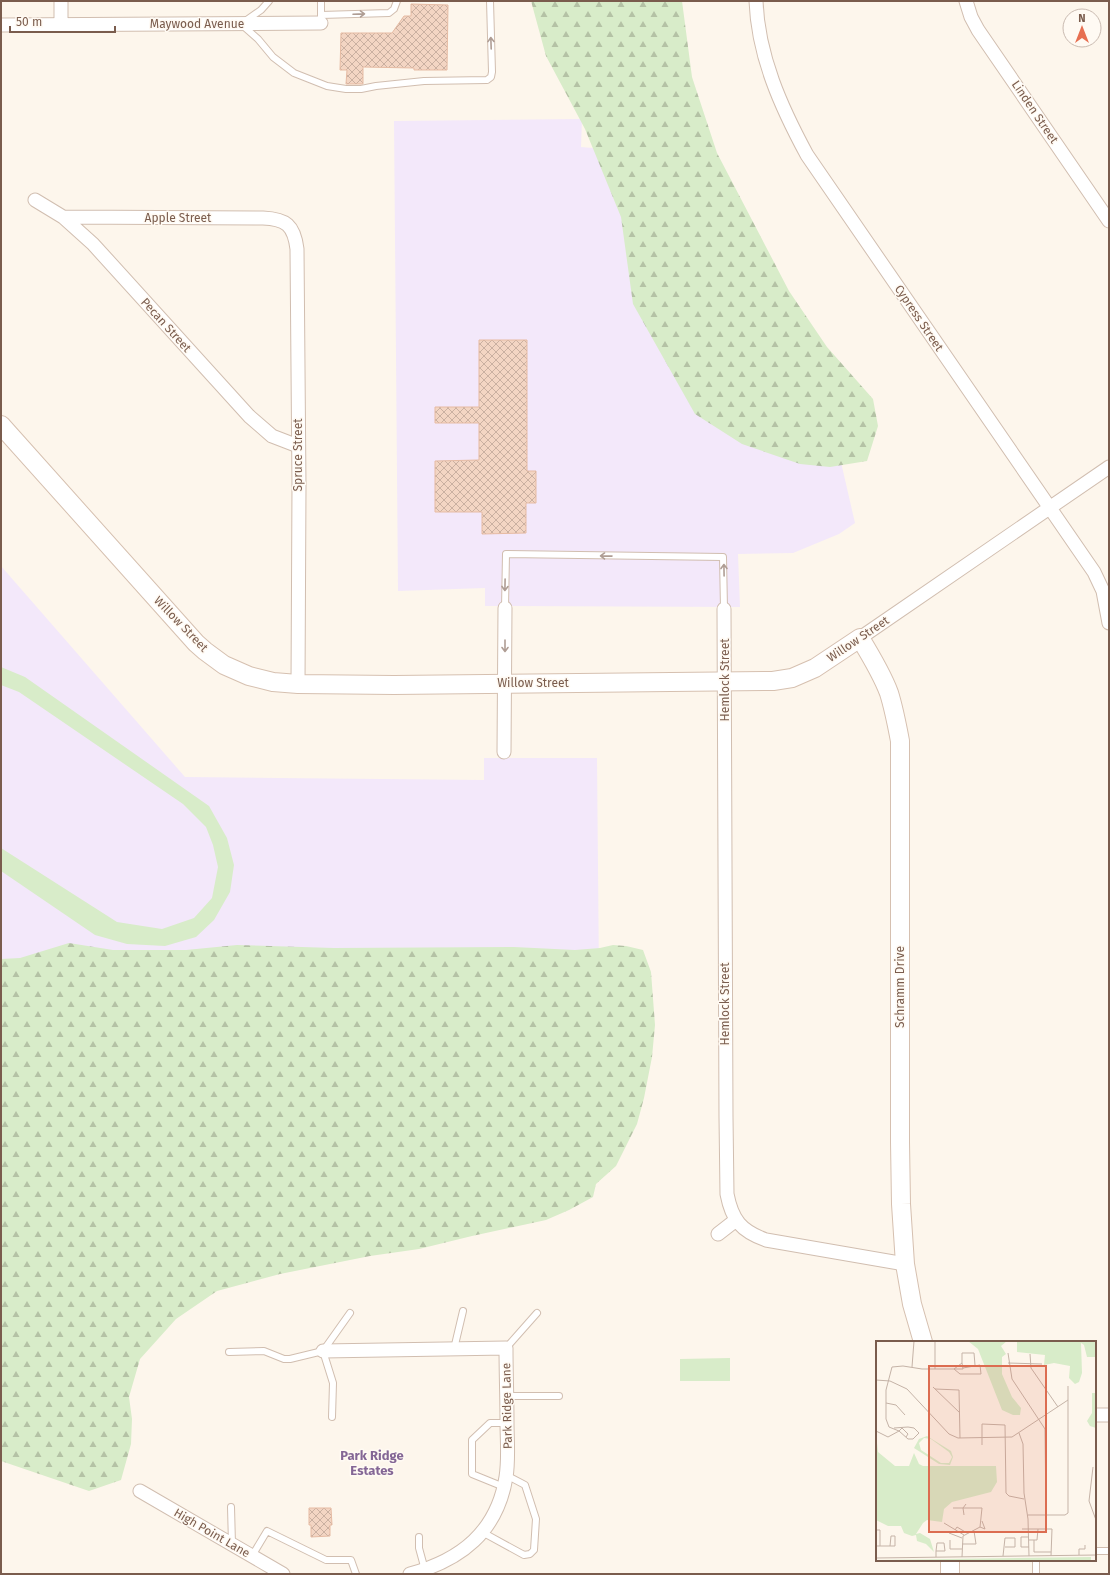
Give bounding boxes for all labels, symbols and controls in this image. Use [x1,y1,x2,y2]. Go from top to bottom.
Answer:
scale bar [10,8,115,34]
north arrow [1062,8,1102,48]
one-way arrow [352,10,365,18]
text: N [1078,12,1086,25]
text: 50 m [16,15,42,29]
street label: Maywood Avenue [150,17,244,31]
one-way arrow [488,37,495,50]
street label: Linden Street [1009,78,1062,147]
street label: Apple Street [145,211,212,225]
street label: Cypress Street [892,282,947,354]
street label: Pecan Street [138,295,194,355]
street label: Spruce Street [291,418,305,492]
one-way arrow [600,552,613,560]
one-way arrow [720,564,727,577]
one-way arrow [501,578,509,591]
street label: Willow Street [151,593,211,655]
street label: Willow Street [824,613,892,665]
street label: Hemlock Street [718,638,732,722]
one-way arrow [501,639,509,652]
street label: Willow Street [497,676,569,690]
street label: Schramm Drive [893,946,907,1028]
street label: Hemlock Street [718,962,732,1046]
inset map [876,1341,1096,1561]
street label: Park Ridge Lane [499,1363,515,1449]
district label: Park Ridge Estates [340,1448,404,1478]
street label: High Point Lane [171,1506,253,1560]

